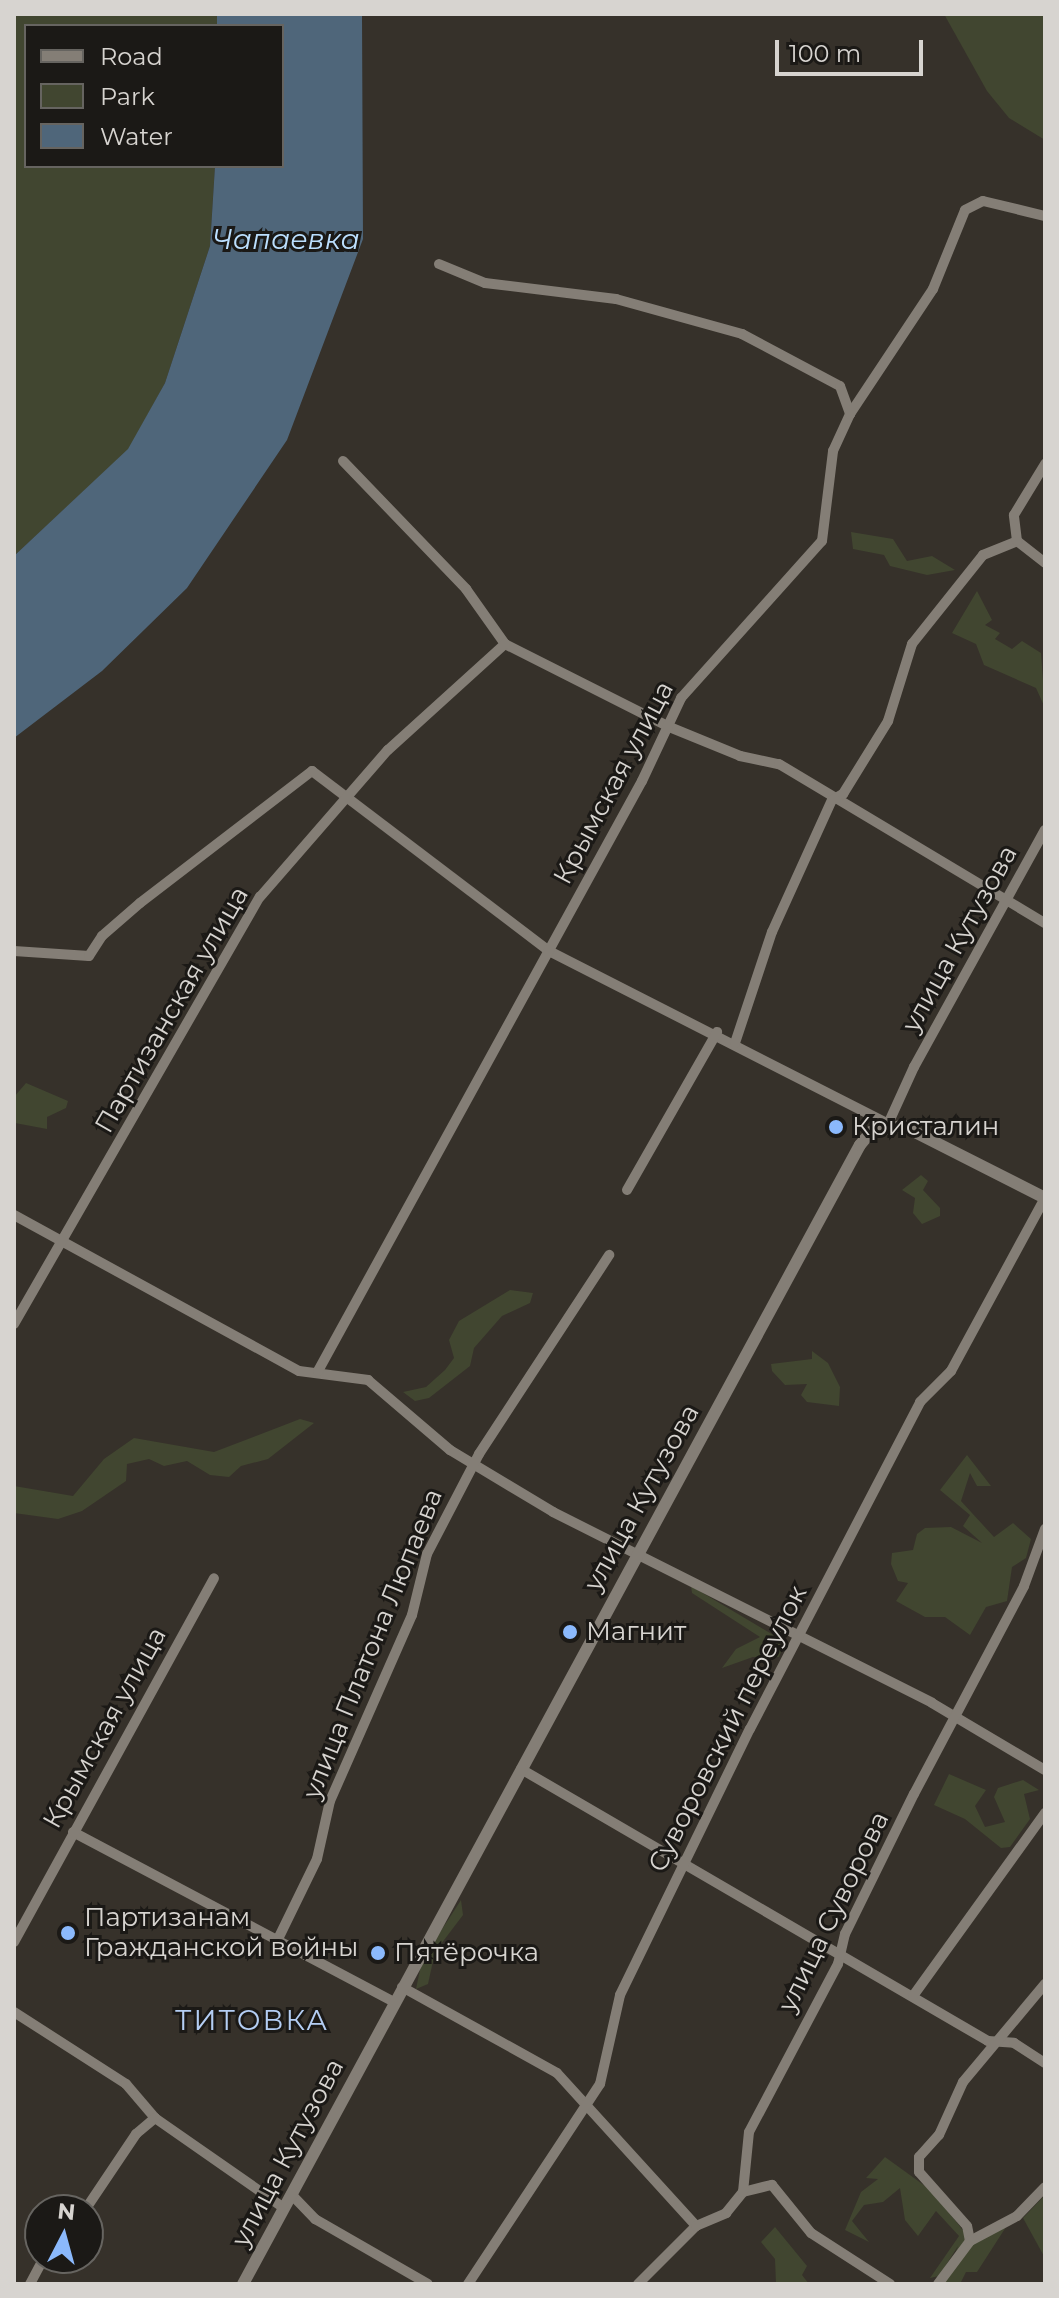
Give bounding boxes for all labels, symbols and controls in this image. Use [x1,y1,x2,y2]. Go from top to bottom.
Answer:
legend [24,24,284,168]
scale bar [779,24,927,74]
text: 100 m [789,39,861,68]
text: Road [100,42,163,71]
text: Park [100,82,155,111]
text: Water [100,122,173,151]
water label: Чапаевка [212,222,360,256]
street label: Крымская улица [547,676,681,890]
street label: улица Кутузова [896,840,1024,1038]
street label: Партизанская улица [89,881,255,1139]
place label: Кристалин [852,1111,999,1143]
marker: Кристалин [827,1118,845,1136]
street label: улица Кутузова [578,1399,706,1597]
street label: улица Платона Люпаева [296,1485,450,1803]
street label: Суворовский переулок [642,1581,814,1877]
place label: Магнит [586,1616,686,1648]
street label: Крымская улица [37,1622,173,1834]
marker: Магнит [561,1623,579,1641]
street label: улица Суворова [772,1807,896,2017]
place label: Партизанам Гражданской войны [84,1902,358,1964]
marker: Партизанам Гражданской войны [59,1924,77,1942]
place label: Пятёрочка [394,1937,539,1969]
marker: Пятёрочка [369,1944,387,1962]
district label: ТИТОВКА [175,2003,329,2037]
street label: улица Кутузова [225,2054,351,2252]
north arrow [24,2194,104,2274]
text: N [56,2197,77,2226]

